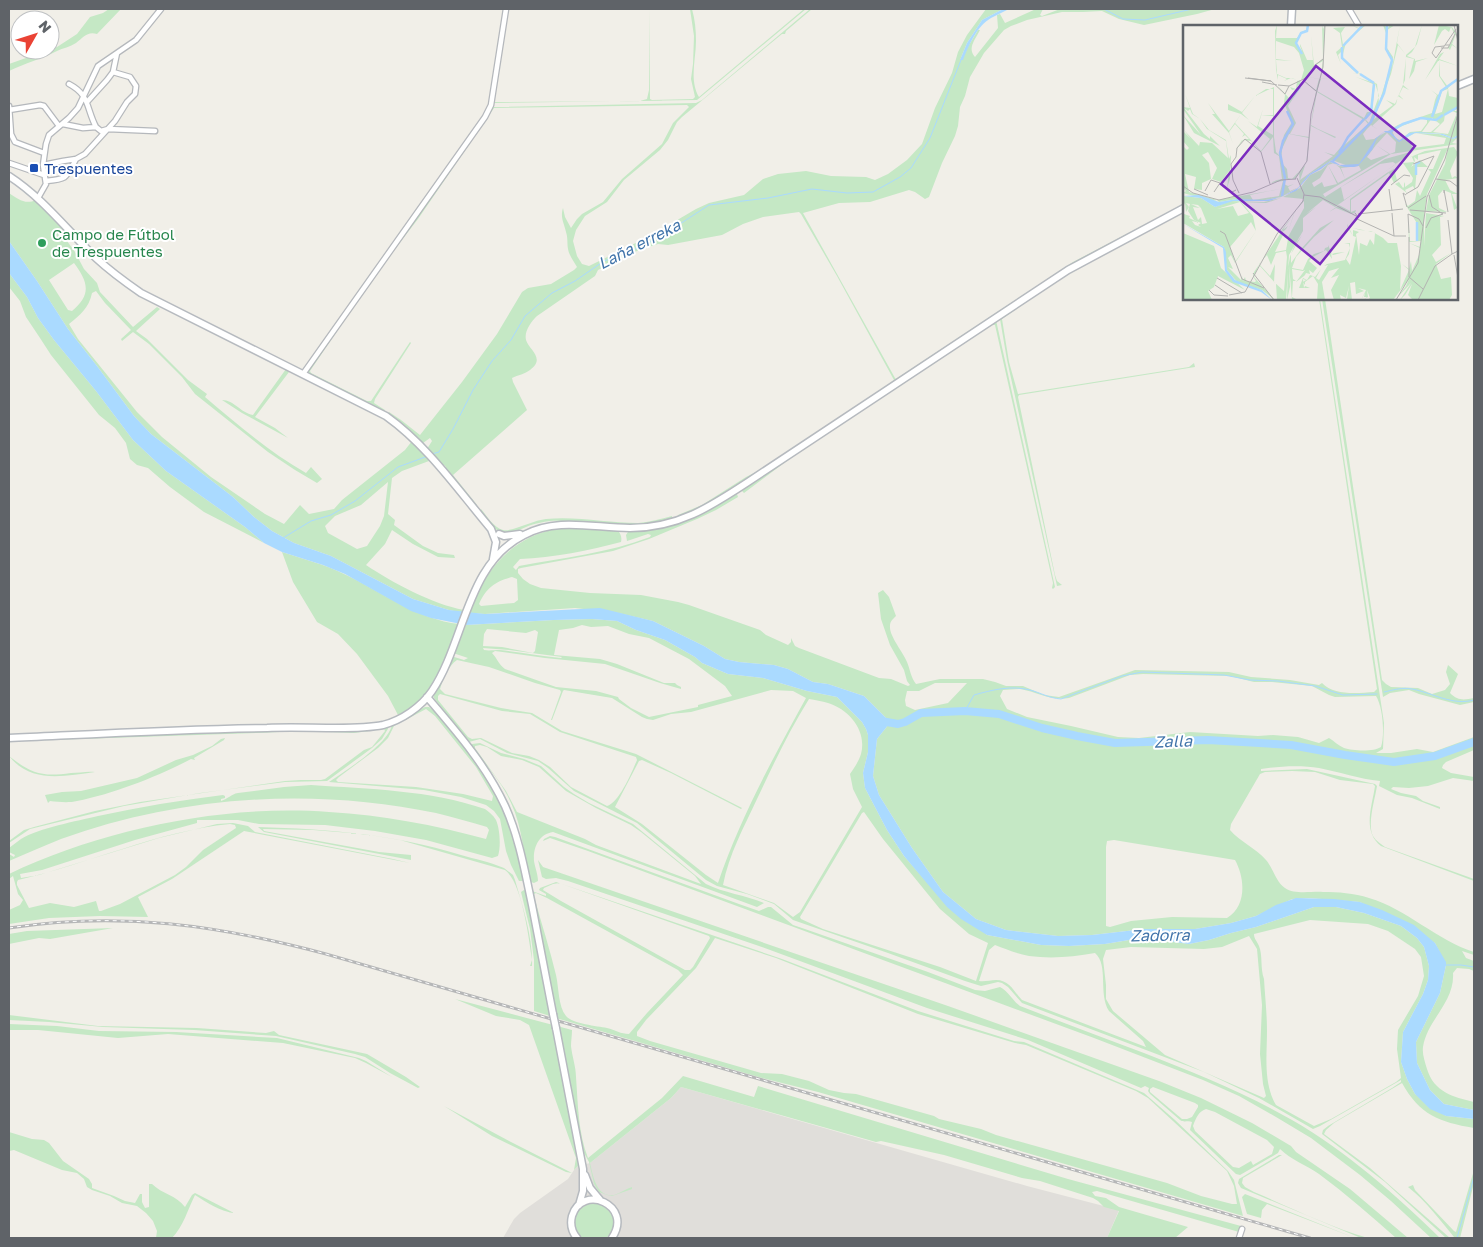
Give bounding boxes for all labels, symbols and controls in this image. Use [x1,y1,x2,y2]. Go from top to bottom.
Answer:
north arrow [10,10,60,60]
text: N [36,17,55,36]
inset map [1183,25,1458,300]
place label: Trespuentes [44,159,133,177]
marker: Trespuentes [28,162,40,174]
water label: Laña erreka [594,214,684,273]
place label: Campo de Fútbol de Trespuentes [52,225,175,260]
marker: Campo de Fútbol de Trespuentes [36,237,48,249]
water label: Zalla [1154,730,1193,752]
water label: Zadorra [1130,924,1191,946]

